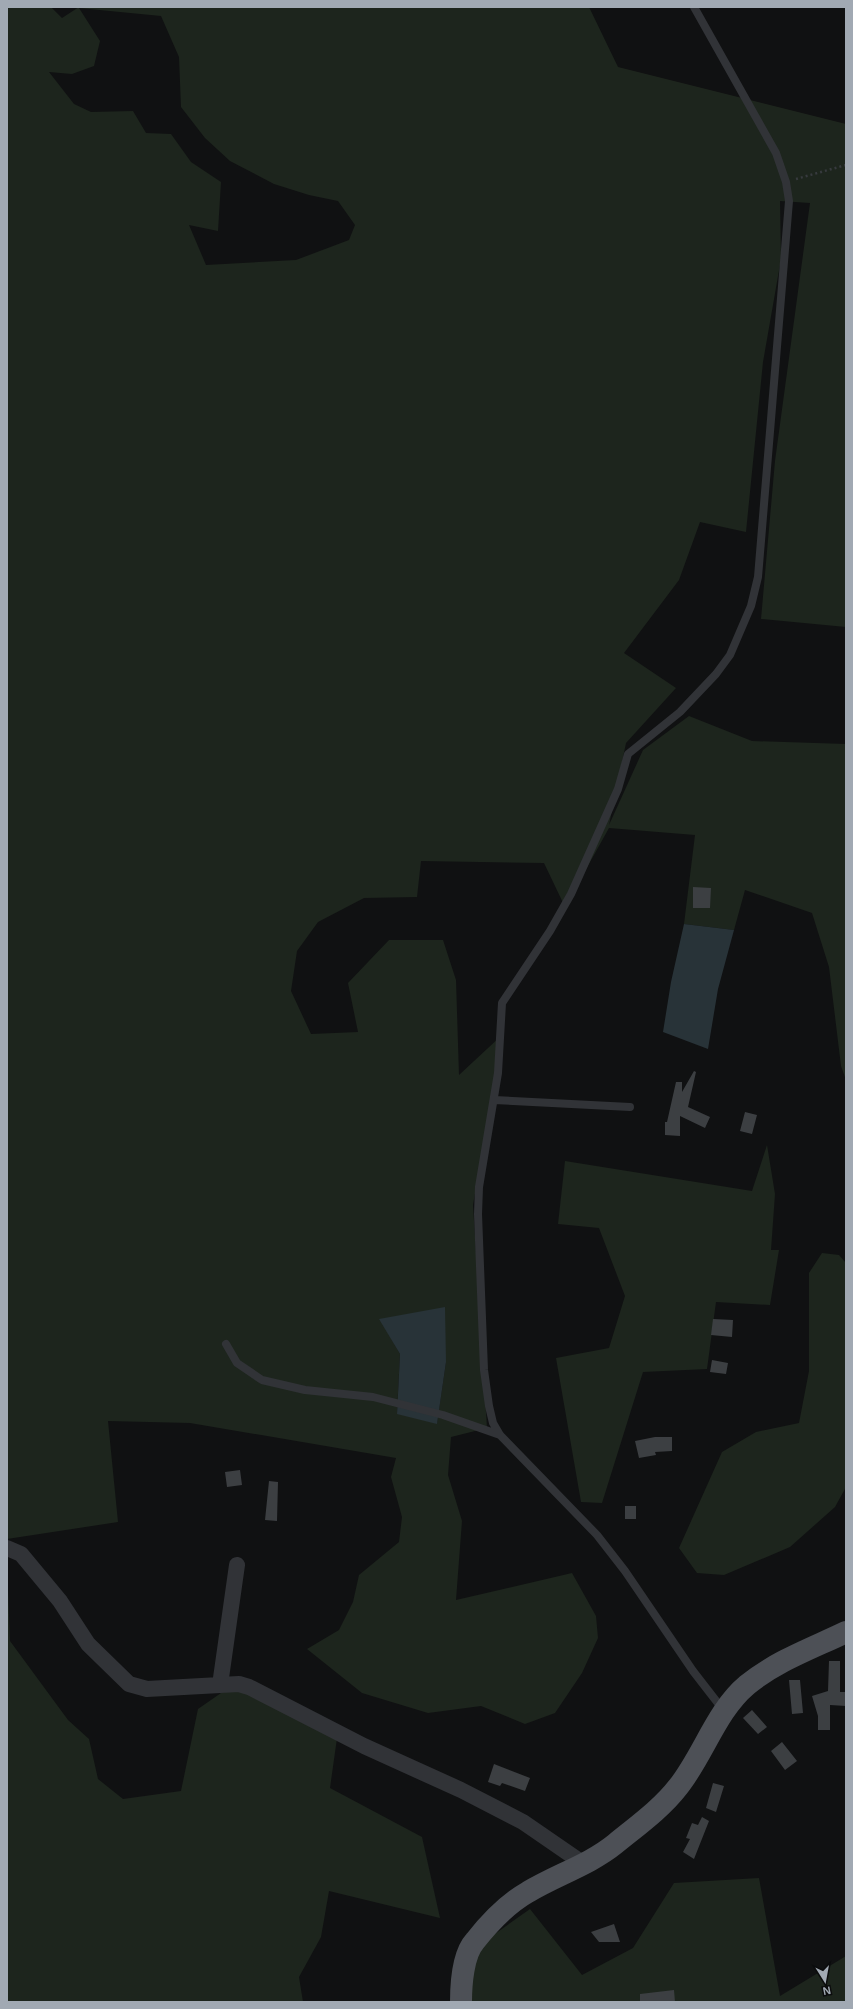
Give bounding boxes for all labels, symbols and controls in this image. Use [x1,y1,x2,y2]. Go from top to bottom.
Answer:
north arrow [805,1961,845,2001]
text: N [822,1984,832,1997]

